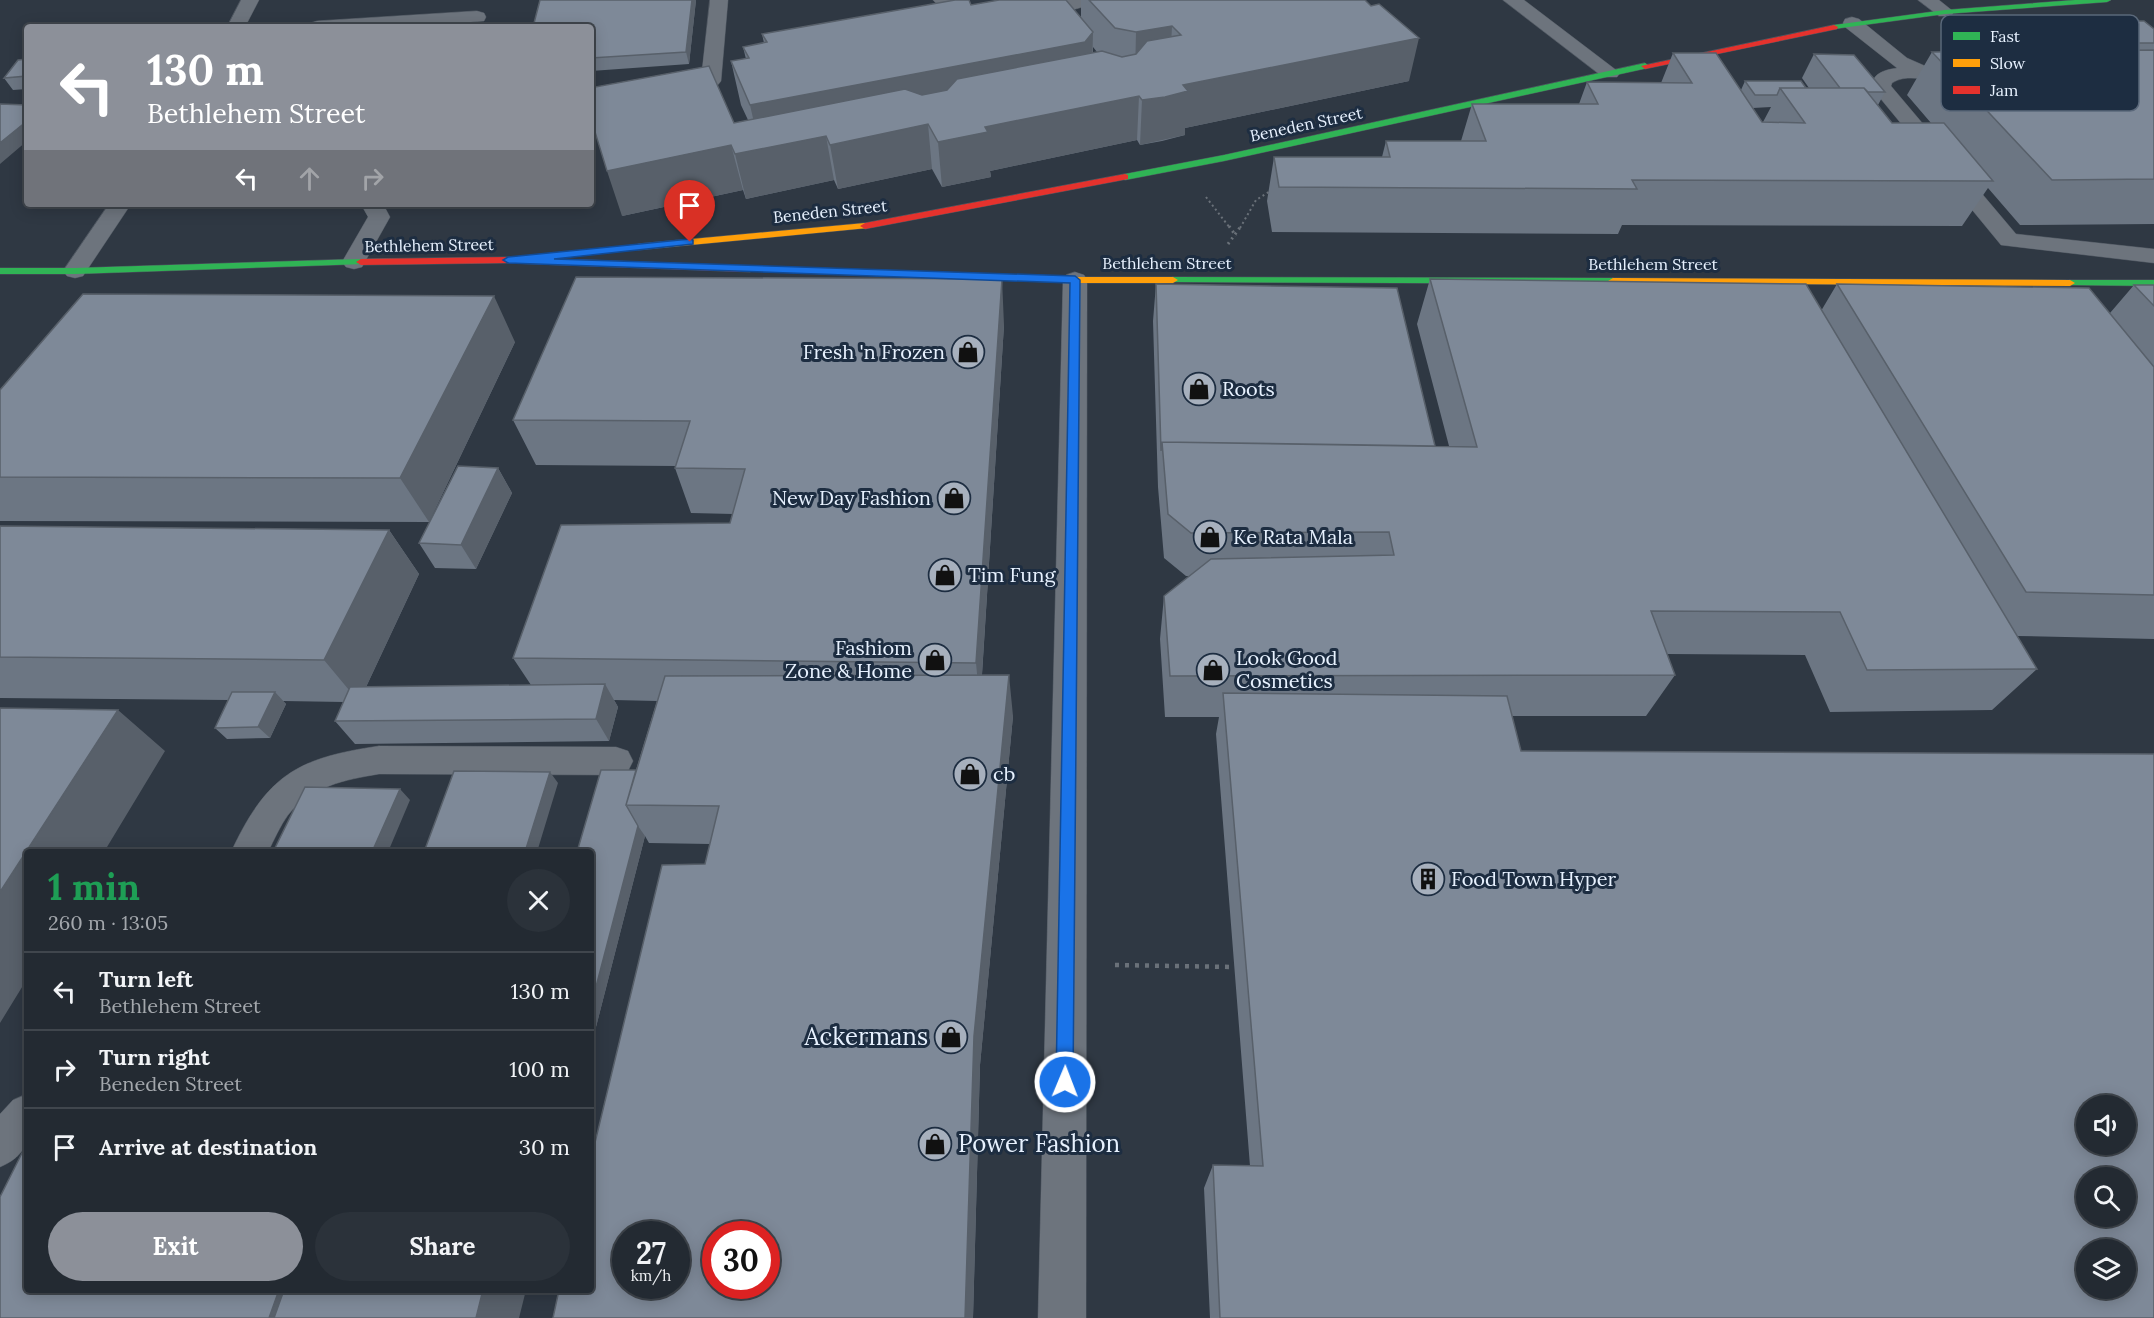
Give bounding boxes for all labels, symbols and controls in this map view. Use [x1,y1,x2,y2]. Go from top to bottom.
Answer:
legend [1941,15,2139,111]
text: Fast [1990,26,2021,46]
text: 130 m [147,43,264,97]
icon: left [48,48,126,126]
text: Slow [1990,53,2026,73]
text: Jam [1989,80,2018,100]
text: Bethlehem Street [147,96,365,130]
street label: Beneden Street [1248,102,1365,146]
icon: left [230,162,263,195]
icon: ahead [293,162,326,195]
icon: right [356,162,389,195]
pin [664,180,715,242]
icon: arrive [673,189,706,222]
street label: Beneden Street [772,195,889,227]
street label: Bethlehem Street [364,234,495,256]
street label: Bethlehem Street [1102,253,1233,273]
street label: Bethlehem Street [1588,254,1719,274]
shop icon: Fresh 'n Frozen [950,334,986,370]
place label: Fresh 'n Frozen [803,339,945,364]
shop icon: Roots [1181,371,1217,407]
place label: Roots [1222,376,1275,401]
shop icon: New Day Fashion [936,480,972,516]
place label: New Day Fashion [772,485,931,510]
shop icon: Ke Rata Mala [1192,519,1228,555]
place label: Ke Rata Mala [1233,524,1353,549]
shop icon: Tim Fung [927,557,963,593]
place label: Tim Fung [968,562,1056,587]
place label: Fashiom Zone & Home [785,635,912,683]
shop icon: Fashiom Zone & Home [917,642,953,678]
place label: Look Good Cosmetics [1236,645,1338,693]
shop icon: Look Good Cosmetics [1195,652,1231,688]
shop icon: cb [952,756,988,792]
place label: cb [993,761,1015,786]
building icon: Food Town Hyper [1410,861,1446,897]
text: 1 min [48,864,140,910]
place label: Food Town Hyper [1451,866,1617,891]
button: close [507,869,570,932]
text: 260 m · 13:05 [48,910,168,935]
text: Turn left [99,965,193,993]
icon: left [48,975,81,1008]
text: 130 m [511,977,570,1005]
text: Bethlehem Street [99,993,261,1018]
shop icon: Ackermans [933,1019,969,1055]
place label: Ackermans [804,1021,928,1052]
text: Turn right [99,1043,210,1071]
position arrow [1033,1050,1097,1114]
icon: right [48,1053,81,1086]
text: 100 m [509,1055,570,1083]
text: Beneden Street [99,1071,242,1096]
map controls [2076,1095,2136,1299]
button: sound [2076,1095,2136,1155]
shop icon: Power Fashion [917,1126,953,1162]
place label: Power Fashion [958,1128,1120,1159]
icon: arrive [48,1131,81,1164]
text: Arrive at destination [99,1133,317,1161]
text: 30 m [519,1133,570,1161]
button: search [2076,1167,2136,1227]
button: Exit [48,1212,303,1281]
button: Share [315,1212,570,1281]
speed limit sign: 30 [702,1221,780,1299]
text: 27 [636,1234,666,1272]
button: layers [2076,1239,2136,1299]
text: km/h [631,1266,671,1285]

